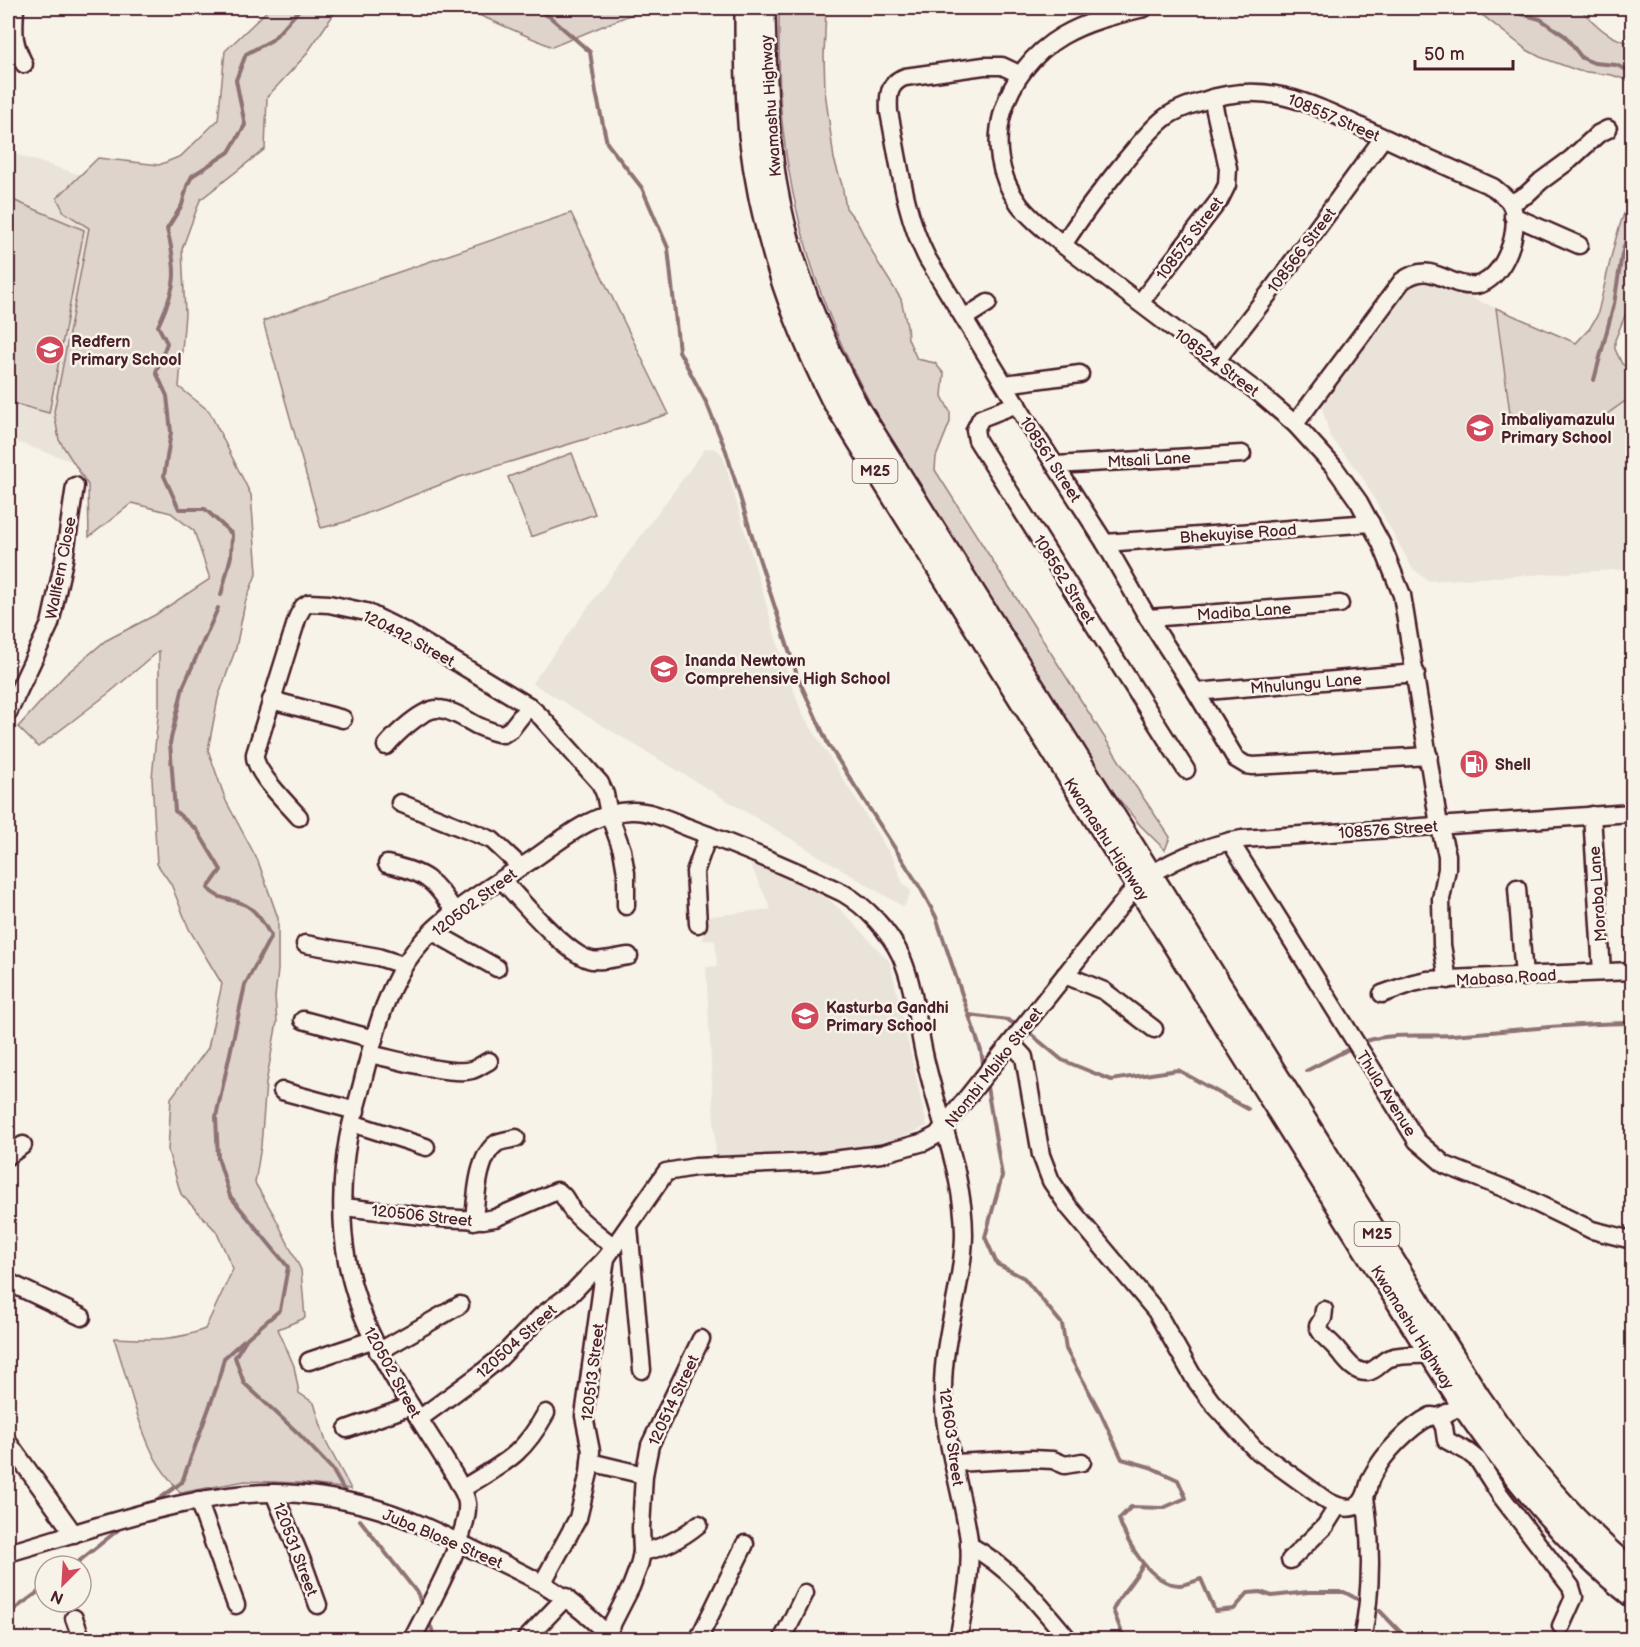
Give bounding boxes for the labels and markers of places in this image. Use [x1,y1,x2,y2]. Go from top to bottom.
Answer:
place label: Redfern Primary School [71,333,181,370]
school or university icon: Redfern Primary School [34,334,66,366]
place label: Imbaliyamazulu Primary School [1501,411,1615,448]
school or university icon: Imbaliyamazulu Primary School [1464,412,1496,444]
place label: Inanda Newtown Comprehensive High School [685,652,890,689]
school or university icon: Inanda Newtown Comprehensive High School [648,653,680,685]
fuel station icon: Shell [1458,748,1490,780]
place label: Shell [1495,756,1531,775]
place label: Kasturba Gandhi Primary School [826,999,949,1036]
school or university icon: Kasturba Gandhi Primary School [789,1000,821,1032]

